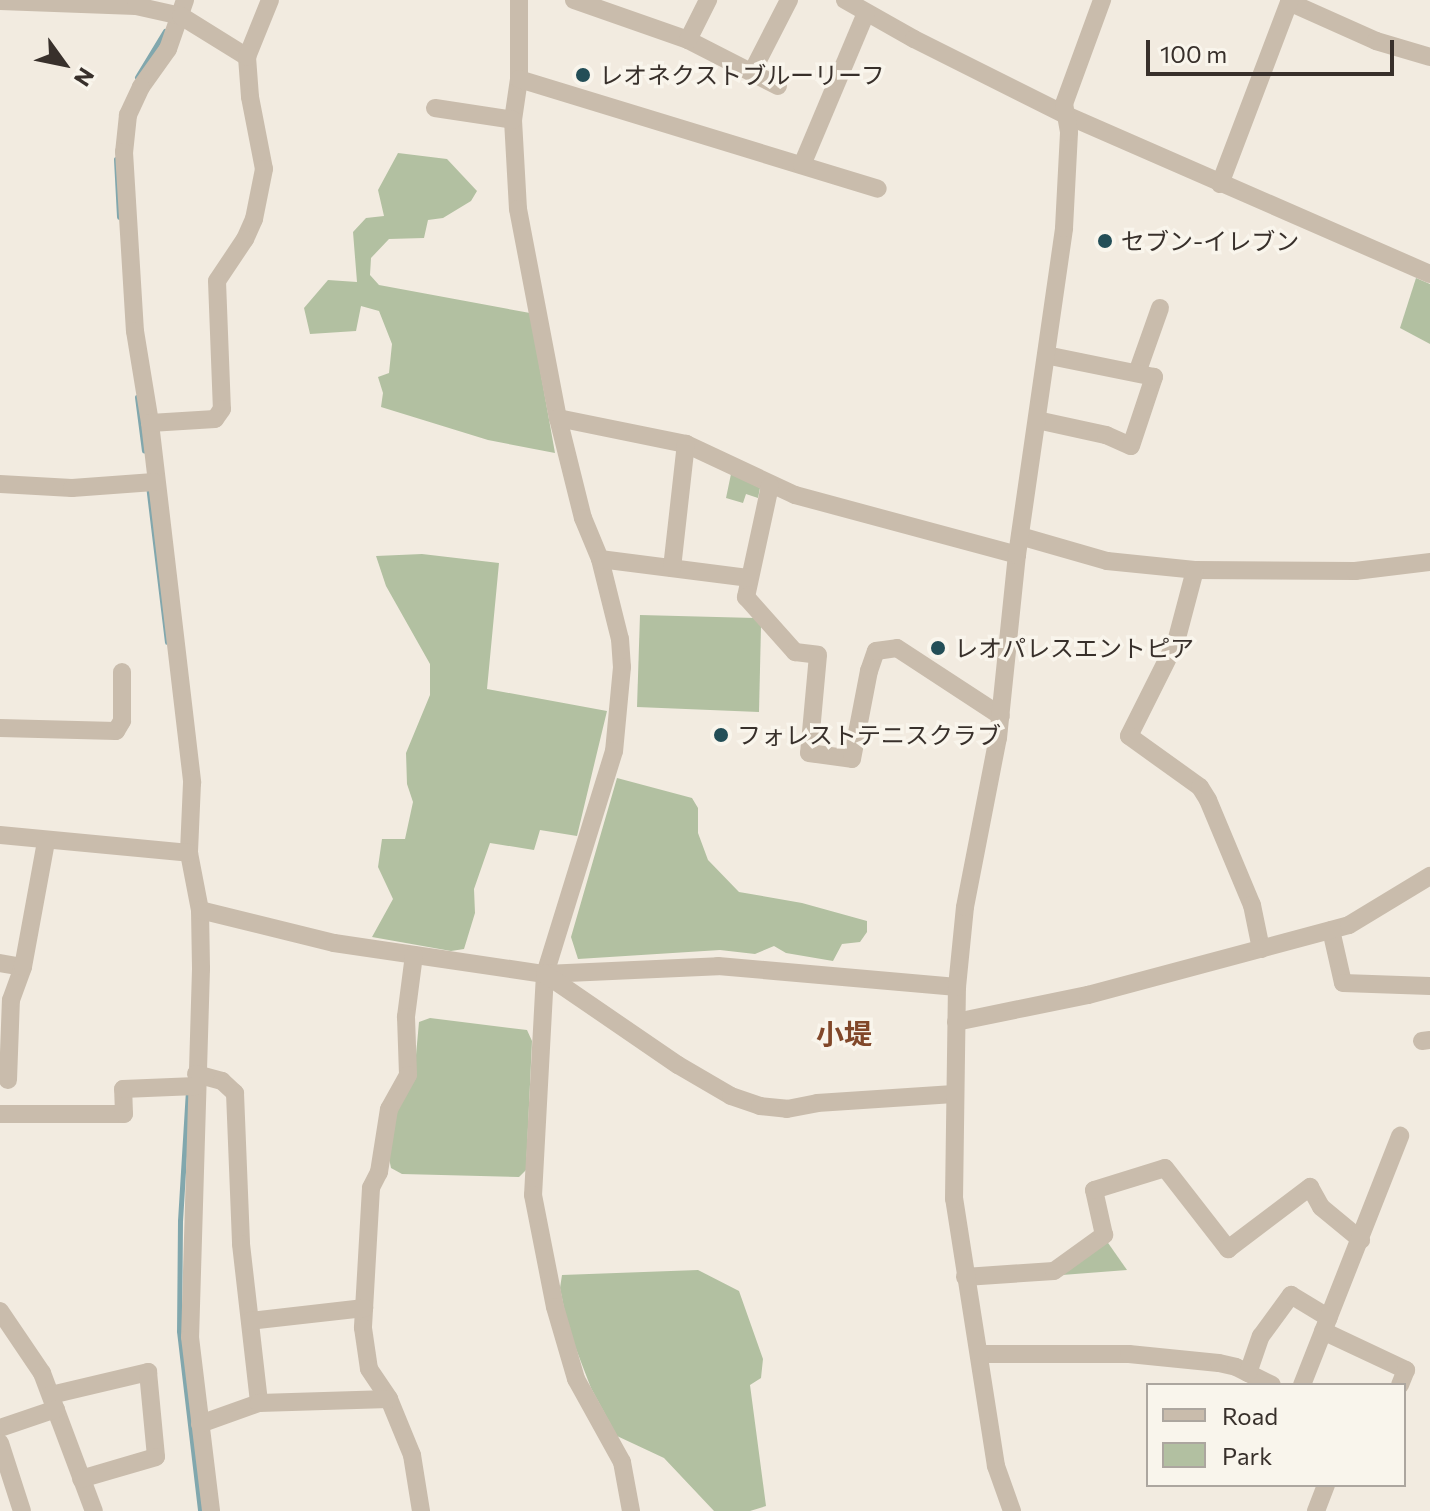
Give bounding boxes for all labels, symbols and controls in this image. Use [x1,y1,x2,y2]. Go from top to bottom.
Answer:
north arrow [24,24,104,104]
scale bar [1150,24,1398,74]
text: 100 m [1160,39,1227,68]
place label: レオネクストブルーリーフ [599,61,887,89]
text: N [69,63,100,92]
marker: レオネクストブルーリーフ [574,66,592,84]
place label: セブン-イレブン [1121,227,1299,255]
marker: セブン-イレブン [1096,232,1114,250]
place label: レオパレスエントピア [954,634,1194,662]
marker: レオパレスエントピア [929,639,947,657]
place label: フォレストテニスクラブ [737,721,1001,749]
marker: フォレストテニスクラブ [712,726,730,744]
district label: 小堤 [816,1016,872,1050]
legend [1146,1383,1406,1487]
text: Road [1222,1401,1278,1430]
text: Park [1222,1441,1272,1470]

